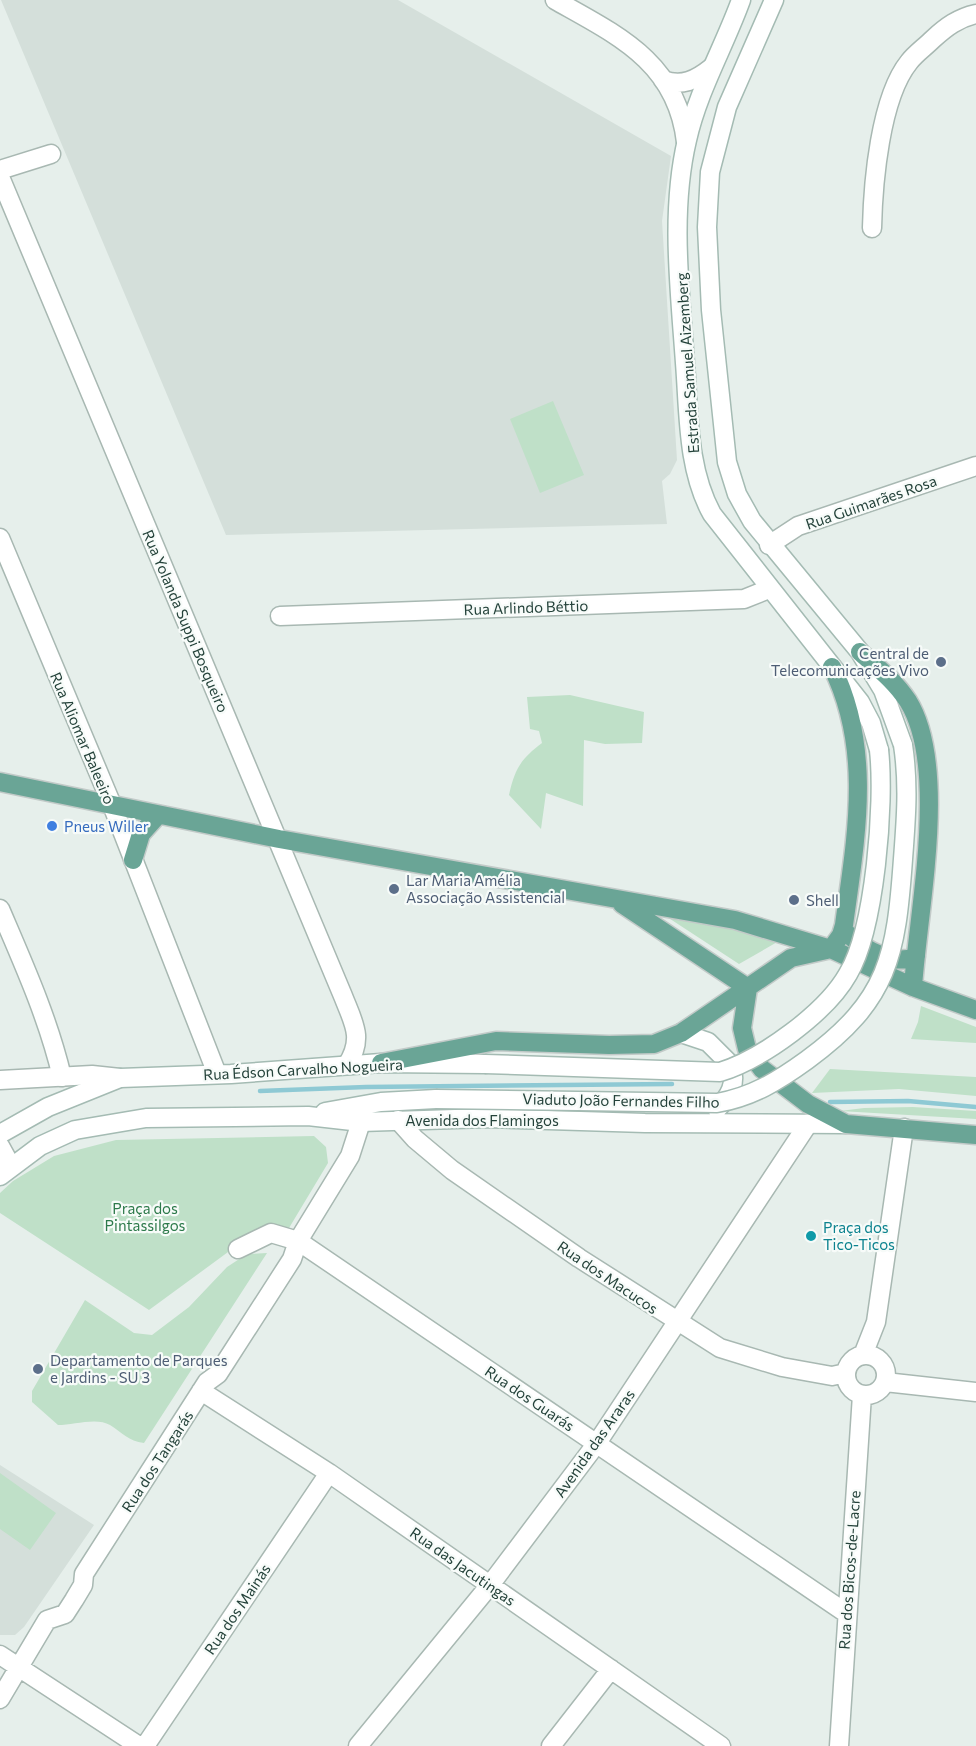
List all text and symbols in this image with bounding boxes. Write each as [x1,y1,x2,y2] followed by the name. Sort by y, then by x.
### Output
[672,272,702,454] street label: Estrada Samuel Aizemberg
[803,471,939,533] street label: Rua Guimarães Rosa
[139,527,233,715] street label: Rua Yolanda Suppi Bosqueiro
[463,596,589,618] street label: Rua Arlindo Béttio
[771,644,929,679] place label: Central de Telecomunicações Vivo
[934,655,948,669] marker: Central de Telecomunicações Vivo
[47,669,119,807] street label: Rua Aliomar Baleeiro
[64,817,149,835] place label: Pneus Willer
[45,819,59,833] marker: Pneus Willer
[406,871,565,906] place label: Lar Maria Amélia Associação Assistencial
[387,882,401,896] marker: Lar Maria Amélia Associação Assistencial
[806,891,839,909] place label: Shell
[787,893,801,907] marker: Shell
[203,1054,403,1083] street label: Rua Édson Carvalho Nogueira
[522,1089,720,1111] street label: Viaduto João Fernandes Filho
[405,1111,559,1129] street label: Avenida dos Flamingos
[105,1199,186,1234] park label: Praça dos Pintassilgos
[823,1218,895,1253] place label: Praça dos Tico-Ticos
[804,1229,818,1243] marker: Praça dos Tico-Ticos
[554,1237,662,1317] street label: Rua dos Macucos
[50,1351,228,1386] place label: Departamento de Parques e Jardins - SU 3
[482,1361,578,1435] street label: Rua dos Guarás
[31,1362,45,1376] marker: Departamento de Parques e Jardins - SU 3
[550,1385,638,1500] street label: Avenida das Araras
[118,1407,197,1515] street label: Rua dos Tangarás
[834,1490,864,1650] street label: Rua dos Bicos-de-Lacre
[407,1523,519,1609] street label: Rua das Jacutingas
[200,1560,274,1658] street label: Rua dos Mainás

